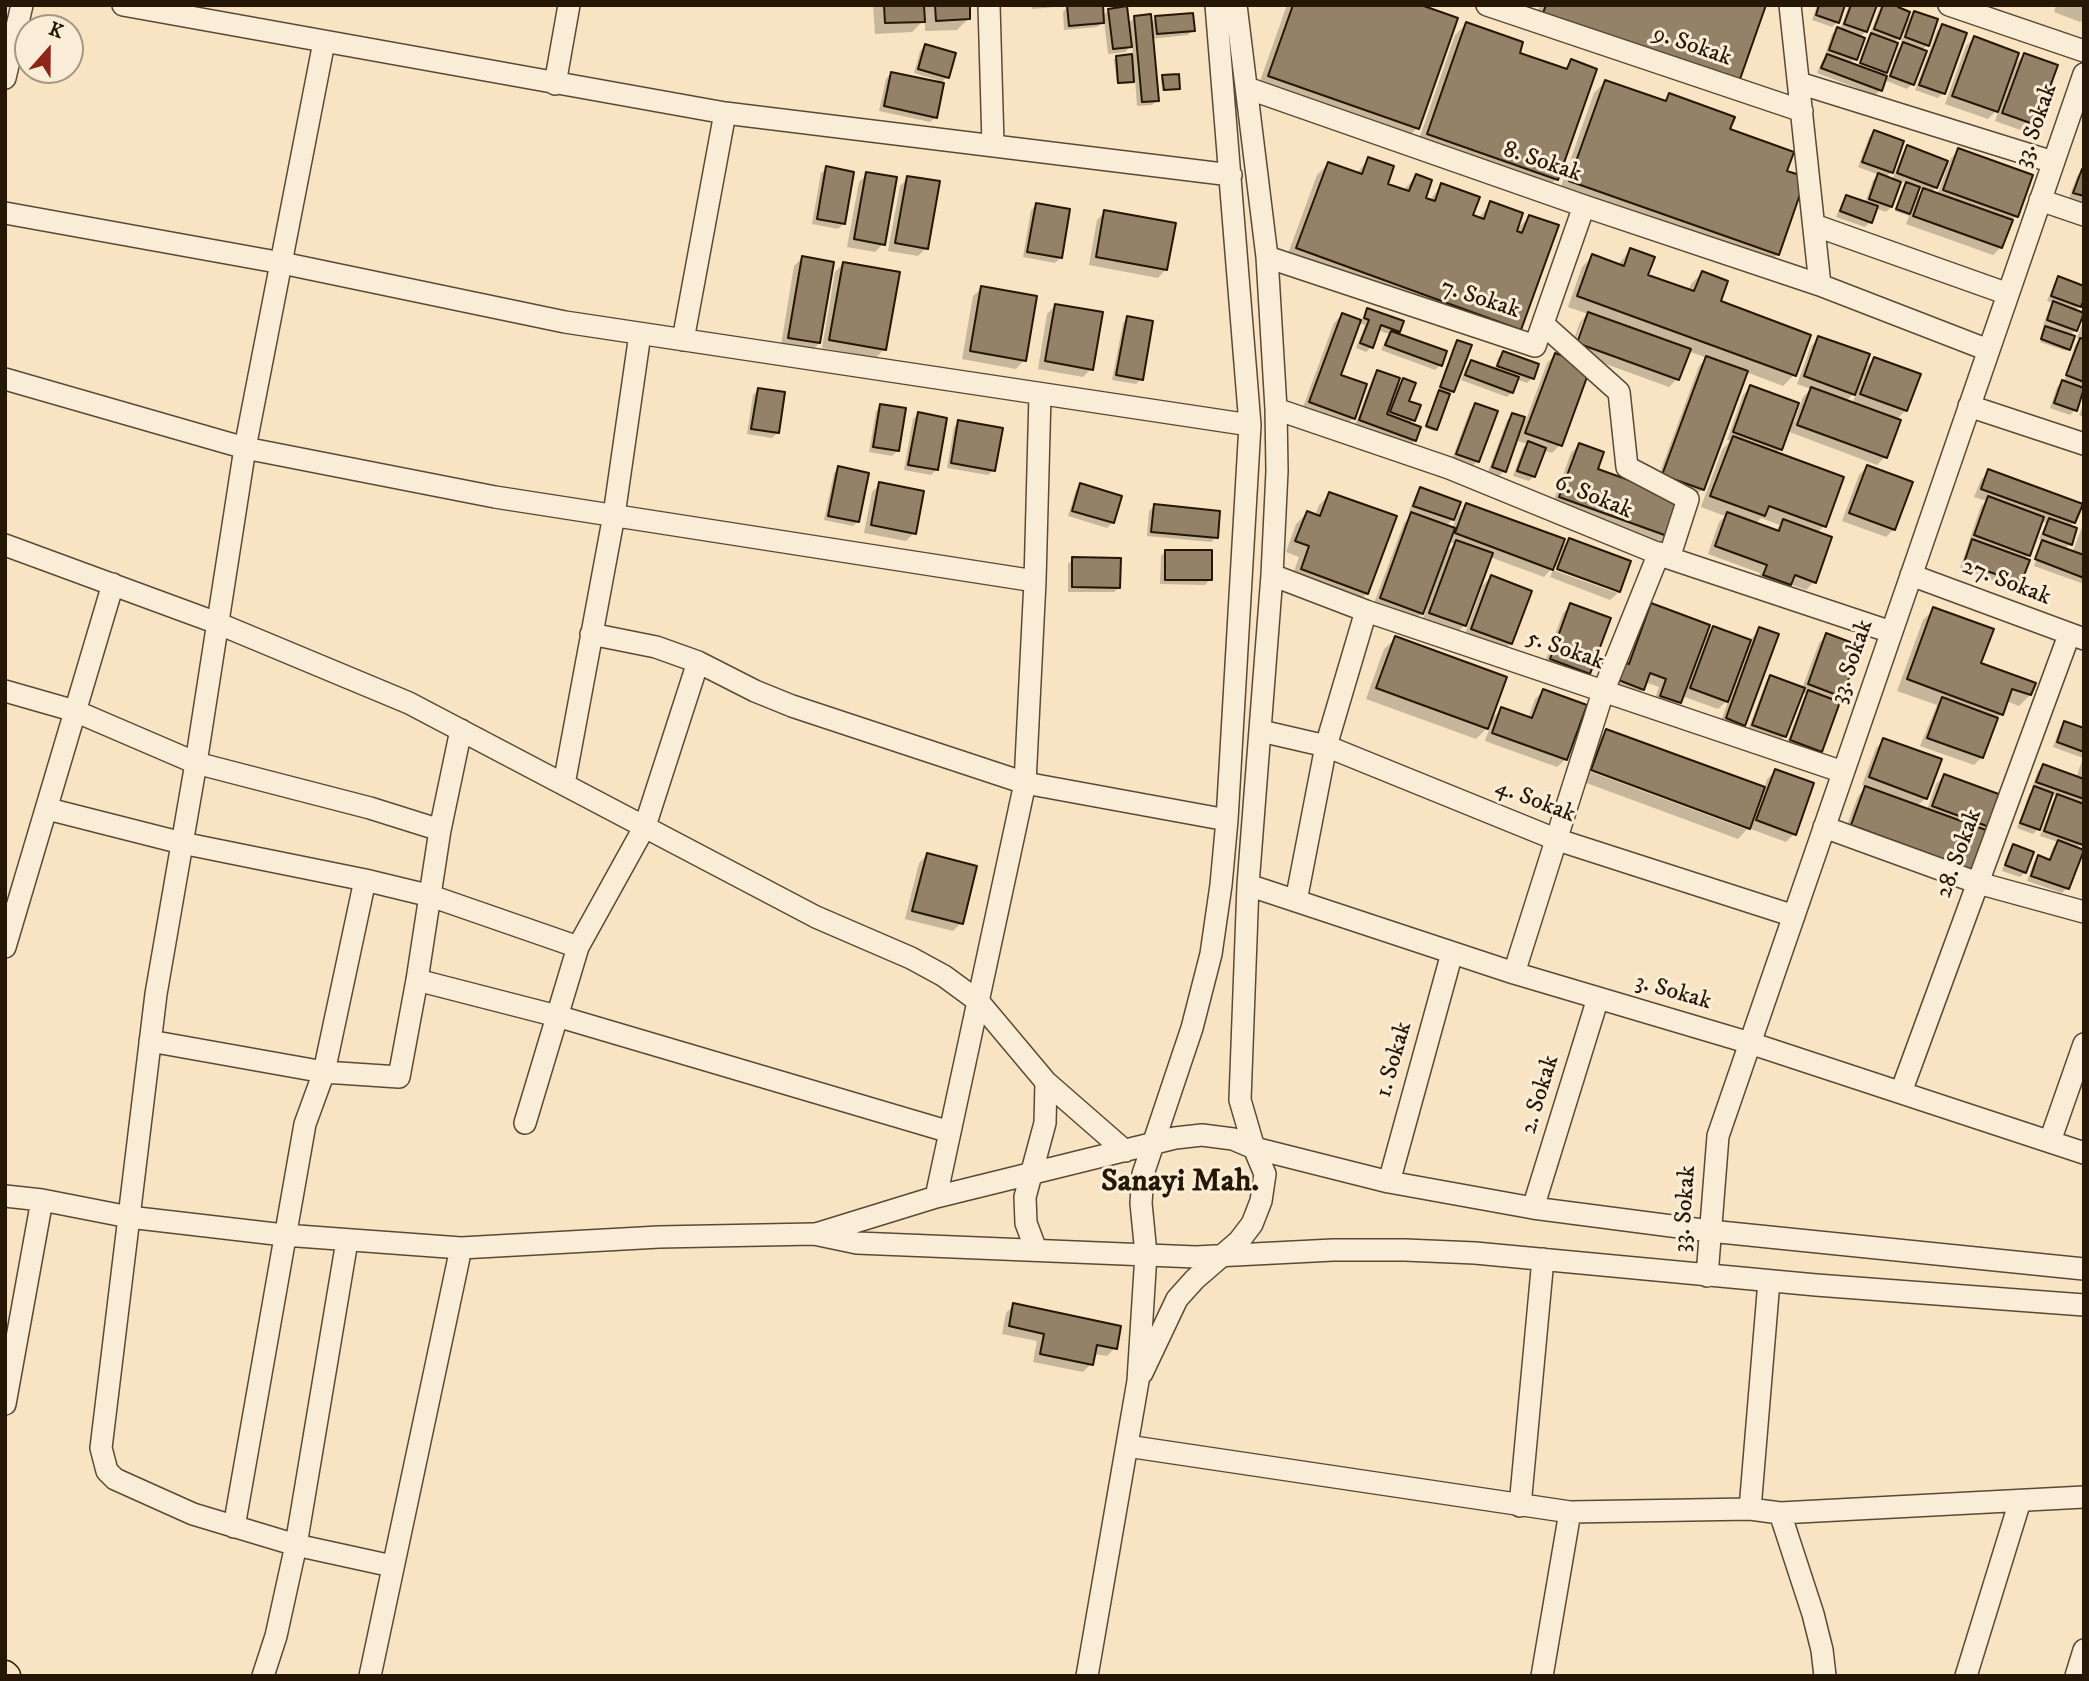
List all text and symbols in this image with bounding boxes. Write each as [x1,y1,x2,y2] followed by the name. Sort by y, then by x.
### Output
[14,14,84,84] north arrow
[46,18,66,44] text: K
[1649,20,1735,74] street label: 9. Sokak
[2009,80,2065,172] street label: 33. Sokak
[1499,136,1585,190] street label: 8. Sokak
[1437,274,1523,326] street label: 7. Sokak
[1550,469,1636,527] street label: 6. Sokak
[1958,553,2054,613] street label: 27. Sokak
[1825,616,1881,708] street label: 33. Sokak
[1522,624,1608,678] street label: 5. Sokak
[1491,774,1579,830] street label: 4. Sokak
[1931,805,1989,903] street label: 28. Sokak
[1632,968,1714,1018] street label: 3. Sokak
[1370,1019,1420,1101] street label: 1. Sokak
[1515,1052,1567,1138] street label: 2. Sokak
[1101,1164,1259,1202] district label: Sanayi Mah.
[1669,1165,1703,1253] street label: 33. Sokak

